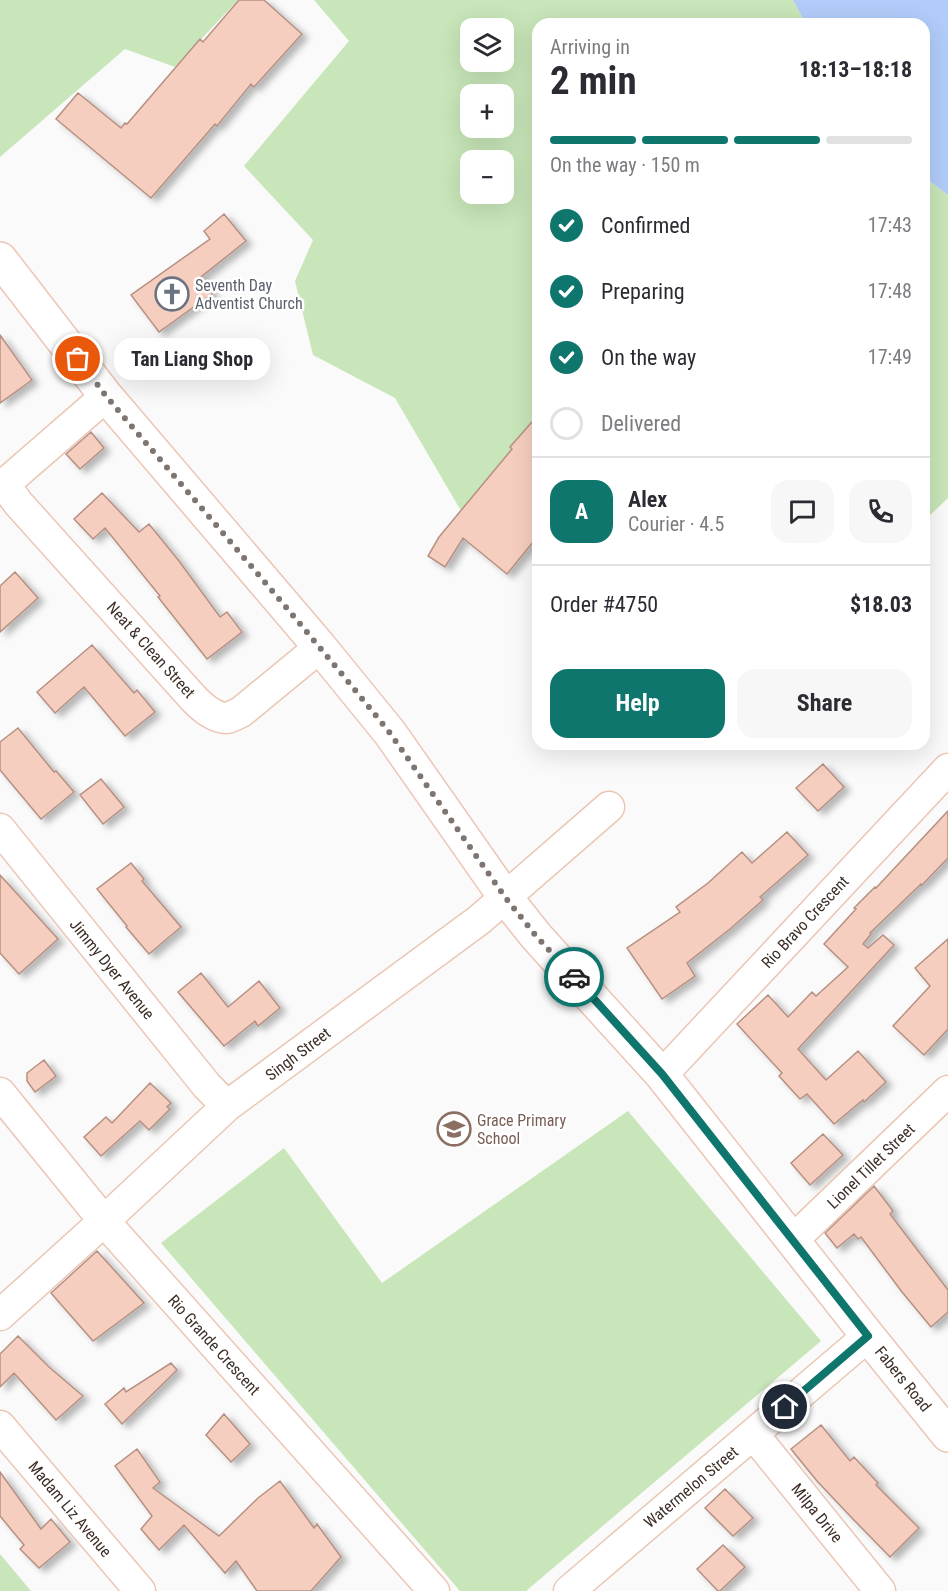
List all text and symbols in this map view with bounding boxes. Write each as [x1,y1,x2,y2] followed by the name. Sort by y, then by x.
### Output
[460,18,514,204] map controls
[460,18,514,72] button: layers
[550,35,630,59] text: Arriving in
[799,57,912,82] text: 18:13–18:18
[550,58,637,104] text: 2 min
[460,84,514,138] button: +
[460,150,514,204] button: −
[550,153,700,177] text: On the way · 150 m
[550,209,583,242] icon: check
[601,213,690,238] text: Confirmed
[868,213,912,237] text: 17:43
[550,275,583,308] icon: check
[154,276,190,312] church icon: Seventh Day Adventist Church
[195,276,303,313] place label: Seventh Day Adventist Church
[601,279,685,304] text: Preparing
[868,279,912,303] text: 17:48
[52,333,103,384] pin
[114,338,270,380] callout: Tan Liang Shop
[550,341,583,374] icon: check
[61,342,94,375] icon: bag
[601,345,696,370] text: On the way
[868,345,912,369] text: 17:49
[131,347,253,371] text: Tan Liang Shop
[601,411,681,436] text: Delivered
[771,480,834,543] button: chat
[849,480,912,543] button: phone
[628,487,667,512] text: Alex
[575,499,588,524] text: A
[628,512,724,536] text: Courier · 4.5
[550,592,658,617] text: Order #4750
[850,592,912,617] text: $18.03
[103,598,199,702] street label: Neat & Clean Street
[550,669,725,738] button: Help
[737,669,912,738] button: Share
[757,872,853,972] street label: Rio Bravo Crescent
[66,915,158,1023] street label: Jimmy Dyer Avenue
[544,947,604,1007] courier
[558,961,591,994] icon: car
[262,1023,334,1085] street label: Singh Street
[436,1111,472,1147] school or university icon: Grace Primary School
[477,1111,566,1148] place label: Grace Primary School
[823,1119,919,1213] street label: Lionel Tillet Street
[164,1291,264,1399] street label: Rio Grande Crescent
[871,1343,935,1415] street label: Fabers Road
[759,1381,810,1432] pin
[768,1390,801,1423] icon: home
[640,1442,742,1532] street label: Watermelon Street
[24,1457,116,1561] street label: Madam Liz Avenue
[787,1480,847,1546] street label: Milpa Drive

